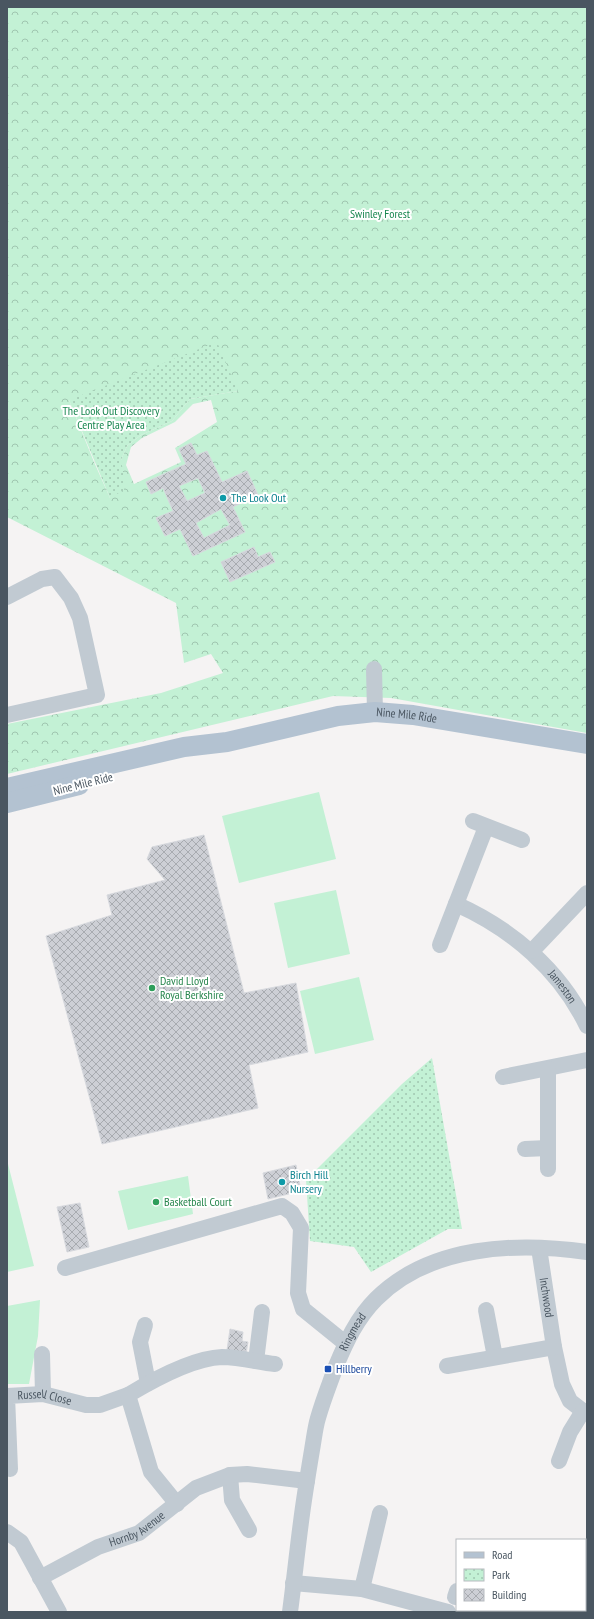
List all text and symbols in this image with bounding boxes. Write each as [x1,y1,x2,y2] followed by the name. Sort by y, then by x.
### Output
[350,206,411,221] park label: Swinley Forest
[62,403,160,432] park label: The Look Out Discovery Centre Play Area
[231,490,287,505] place label: The Look Out
[218,493,228,503] marker: The Look Out
[376,704,438,726] street label: Nine Mile Ride
[52,769,114,798] street label: Nine Mile Ride
[544,965,580,1006] street label: Jameston
[160,973,224,1002] place label: David Lloyd Royal Berkshire
[147,983,157,993] marker: David Lloyd Royal Berkshire
[290,1167,328,1196] place label: Birch Hill Nursery
[277,1177,287,1187] marker: Birch Hill Nursery
[164,1194,233,1209] place label: Basketball Court
[151,1197,161,1207] marker: Basketball Court
[537,1276,557,1318] street label: Inchwood
[335,1309,369,1353] street label: Ringmead
[336,1361,372,1376] place label: Hillberry
[323,1364,333,1374] marker: Hillberry
[17,1386,73,1408] street label: Russell Close
[107,1508,168,1550] street label: Hornby Avenue
[456,1539,586,1611] legend
[492,1547,512,1562] text: Road
[492,1567,510,1582] text: Park
[492,1587,527,1602] text: Building

